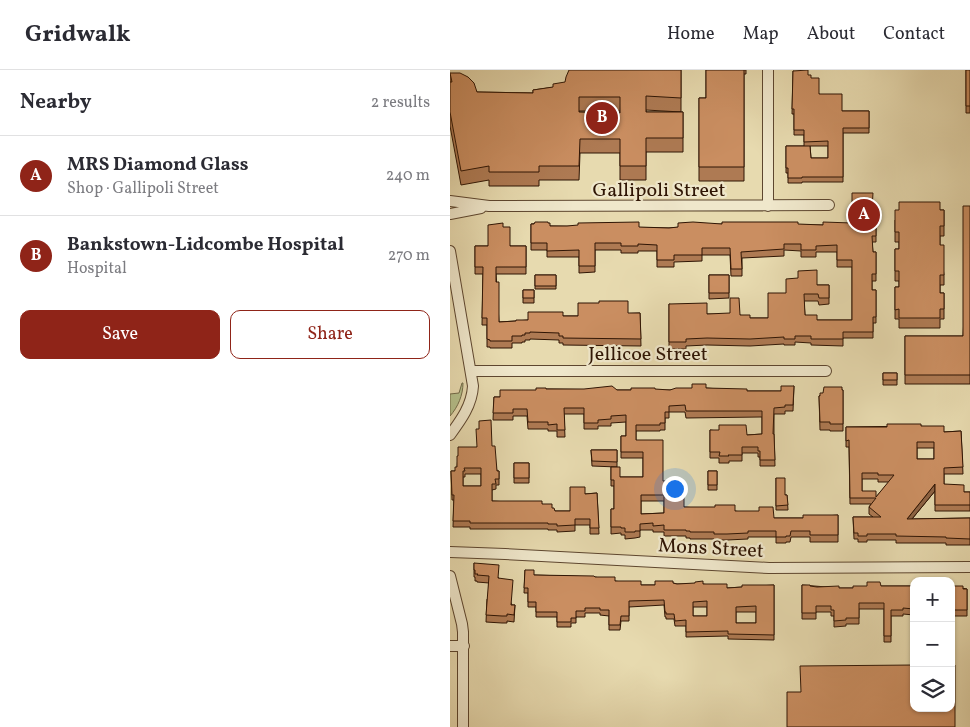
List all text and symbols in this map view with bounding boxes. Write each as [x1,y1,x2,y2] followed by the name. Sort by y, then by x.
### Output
[25,18,131,52] text: Gridwalk
[667,22,715,47] text: Home
[743,22,779,47] text: Map
[807,22,855,47] text: About
[883,22,945,47] text: Contact
[20,88,91,117] text: Nearby
[371,92,430,114] text: 2 results
[586,99,618,137] pin: B
[67,152,249,178] text: MRS Diamond Glass
[30,165,42,187] text: A
[386,165,430,187] text: 240 m
[593,177,725,205] street label: Gallipoli Street
[67,178,219,200] text: Shop · Gallipoli Street
[848,196,880,234] pin: A
[67,232,344,258] text: Bankstown-Lidcombe Hospital
[31,245,41,267] text: B
[388,245,430,267] text: 270 m
[67,258,127,280] text: Hospital
[20,310,220,359] button: Save
[230,310,430,359] button: Share
[588,341,708,369] street label: Jellicoe Street
[662,476,688,502] your location
[657,532,764,566] street label: Mons Street
[910,577,955,712] map controls
[910,577,955,622] button: +
[910,622,955,667] button: −
[910,667,955,712] button: layers

